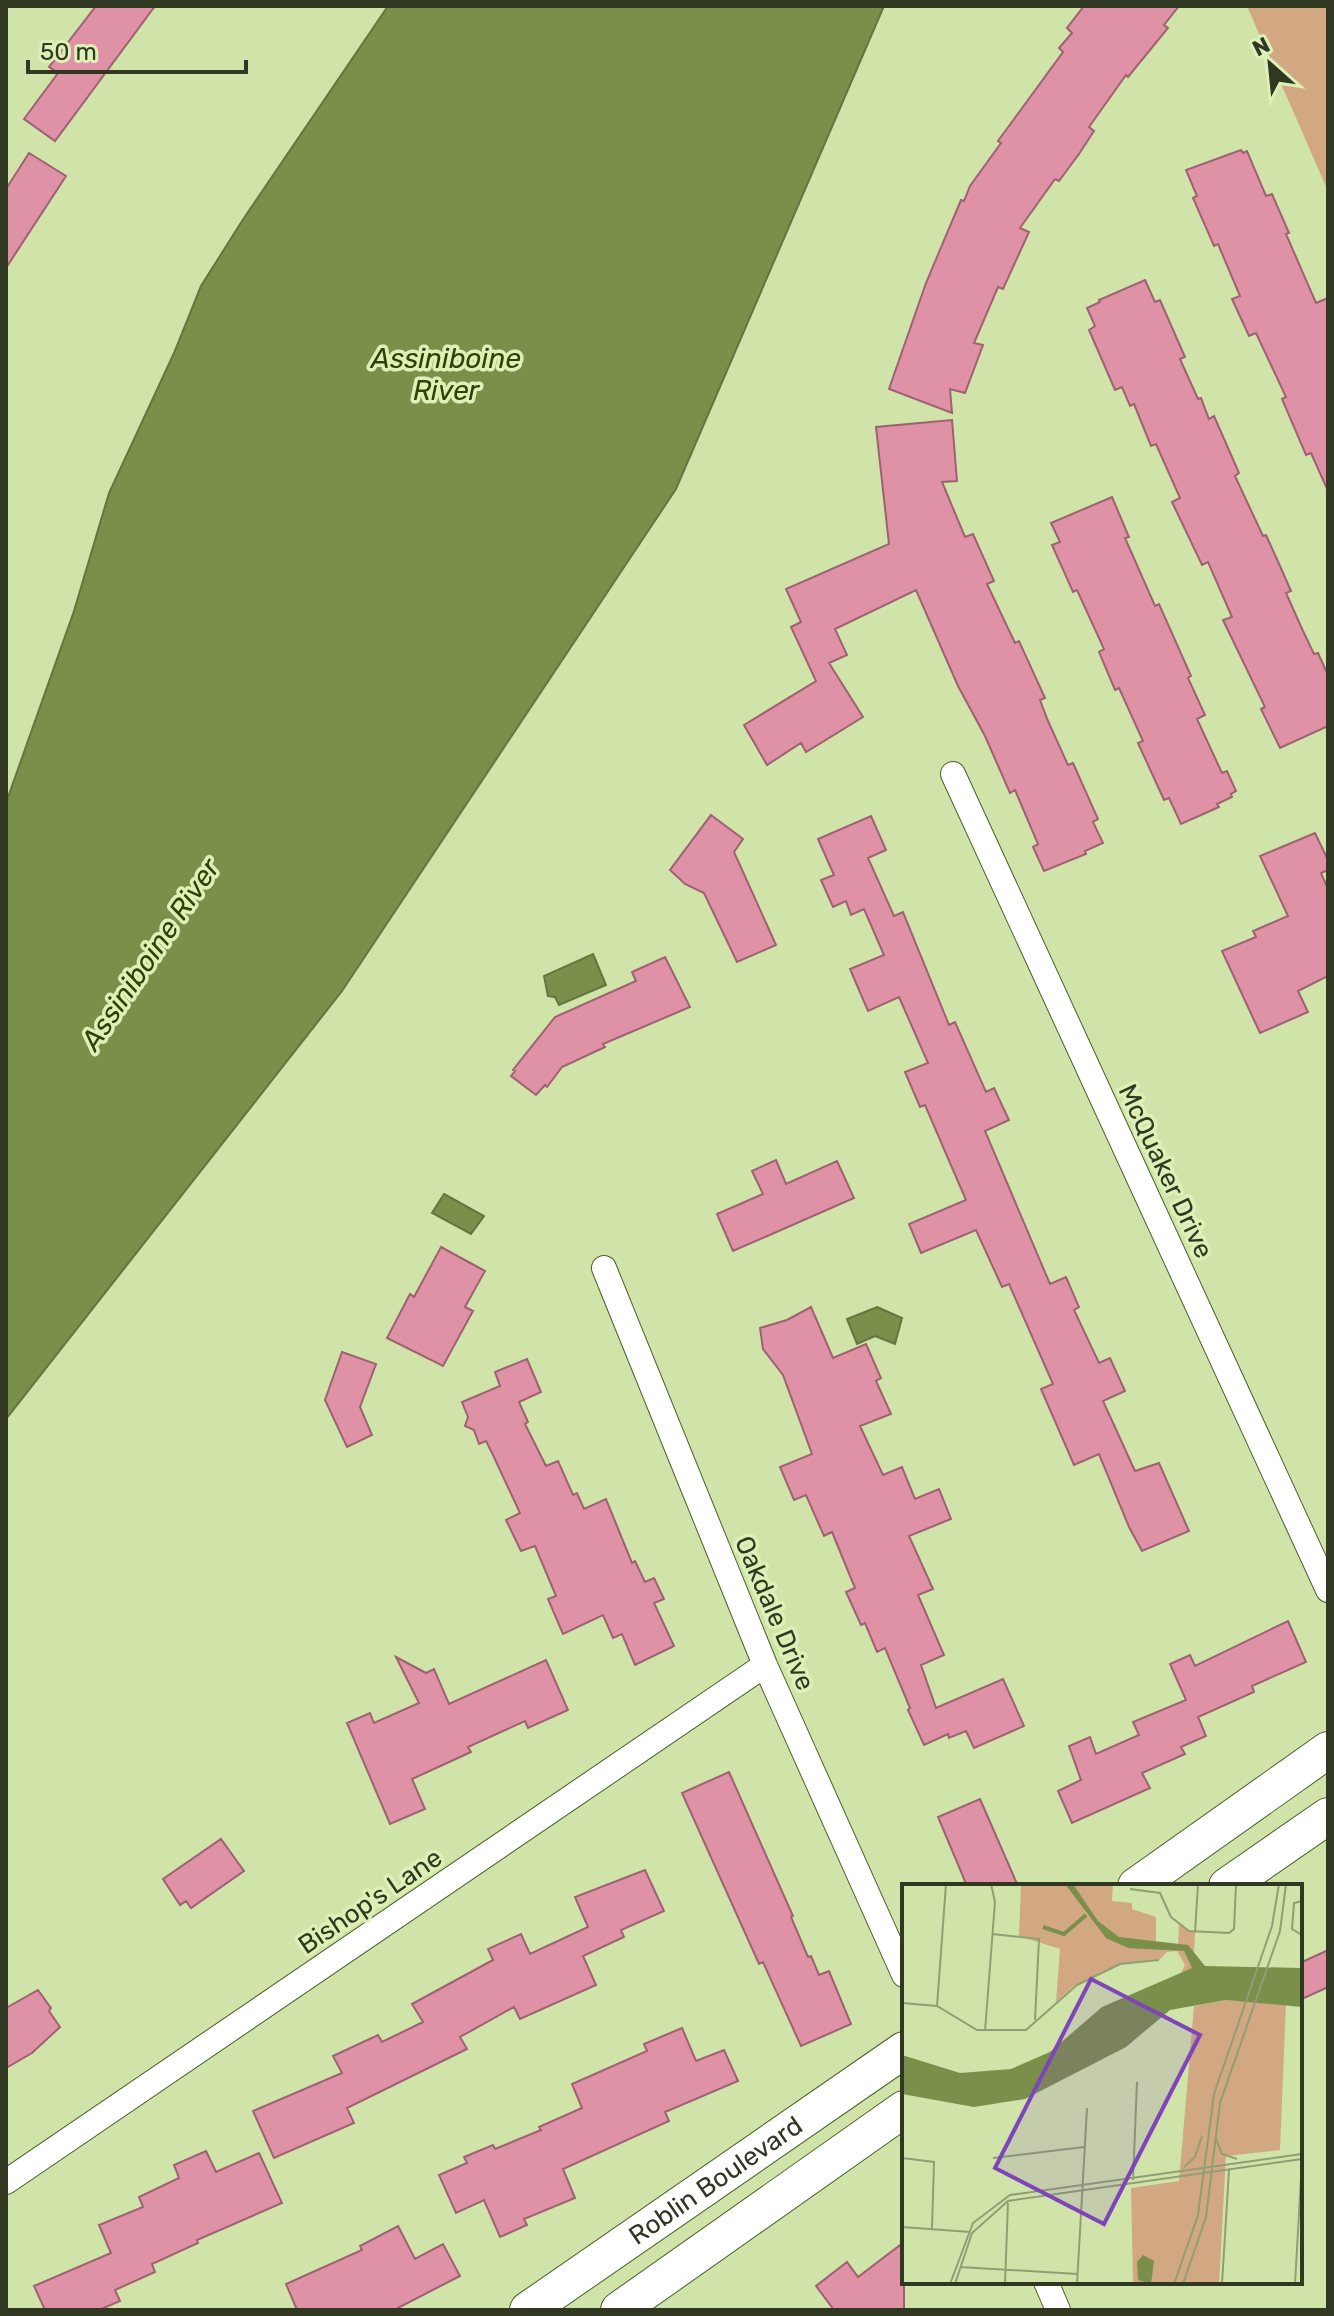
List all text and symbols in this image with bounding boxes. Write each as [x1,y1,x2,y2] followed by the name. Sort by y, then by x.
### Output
[28,24,246,74] scale bar
[1230,24,1310,104] north arrow
[1248,31,1274,62] text: N
[40,38,97,66] text: 50 m
[369,342,521,407] water label: Assiniboine River
[73,851,227,1058] water label: Assiniboine River
[1112,1079,1219,1263] street label: McQuaker Drive
[728,1531,821,1695] street label: Oakdale Drive
[293,1842,448,1961] street label: Bishop's Lane
[902,1884,1302,2284] inset map
[623,2110,808,2251] street label: Roblin Boulevard

